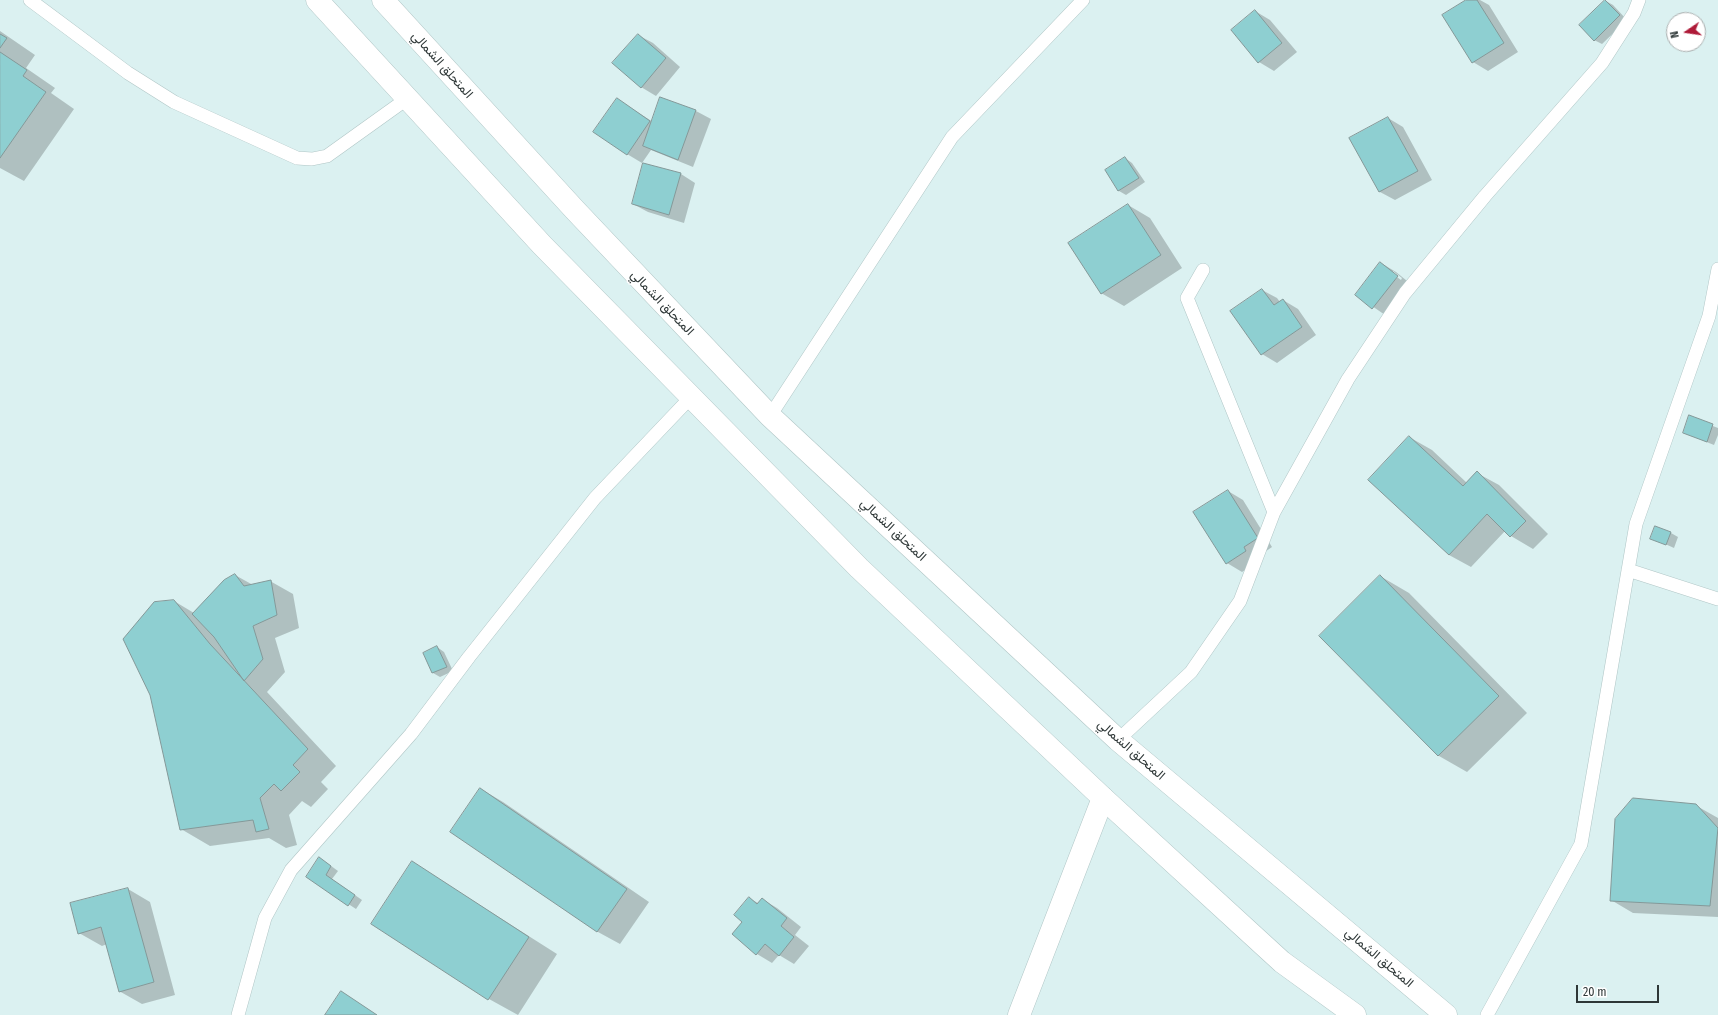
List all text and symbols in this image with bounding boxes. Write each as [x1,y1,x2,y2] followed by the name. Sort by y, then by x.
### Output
[1666,12,1706,52] north arrow
[408,28,476,102] street label: المتحلق الشمالي
[1668,30,1682,39] text: N
[627,267,697,339] street label: المتحلق الشمالي
[857,495,929,565] street label: المتحلق الشمالي
[1094,716,1168,784] street label: المتحلق الشمالي
[1342,925,1416,991] street label: المتحلق الشمالي
[1578,977,1661,1003] scale bar
[1583,985,1607,999] text: 20 m

